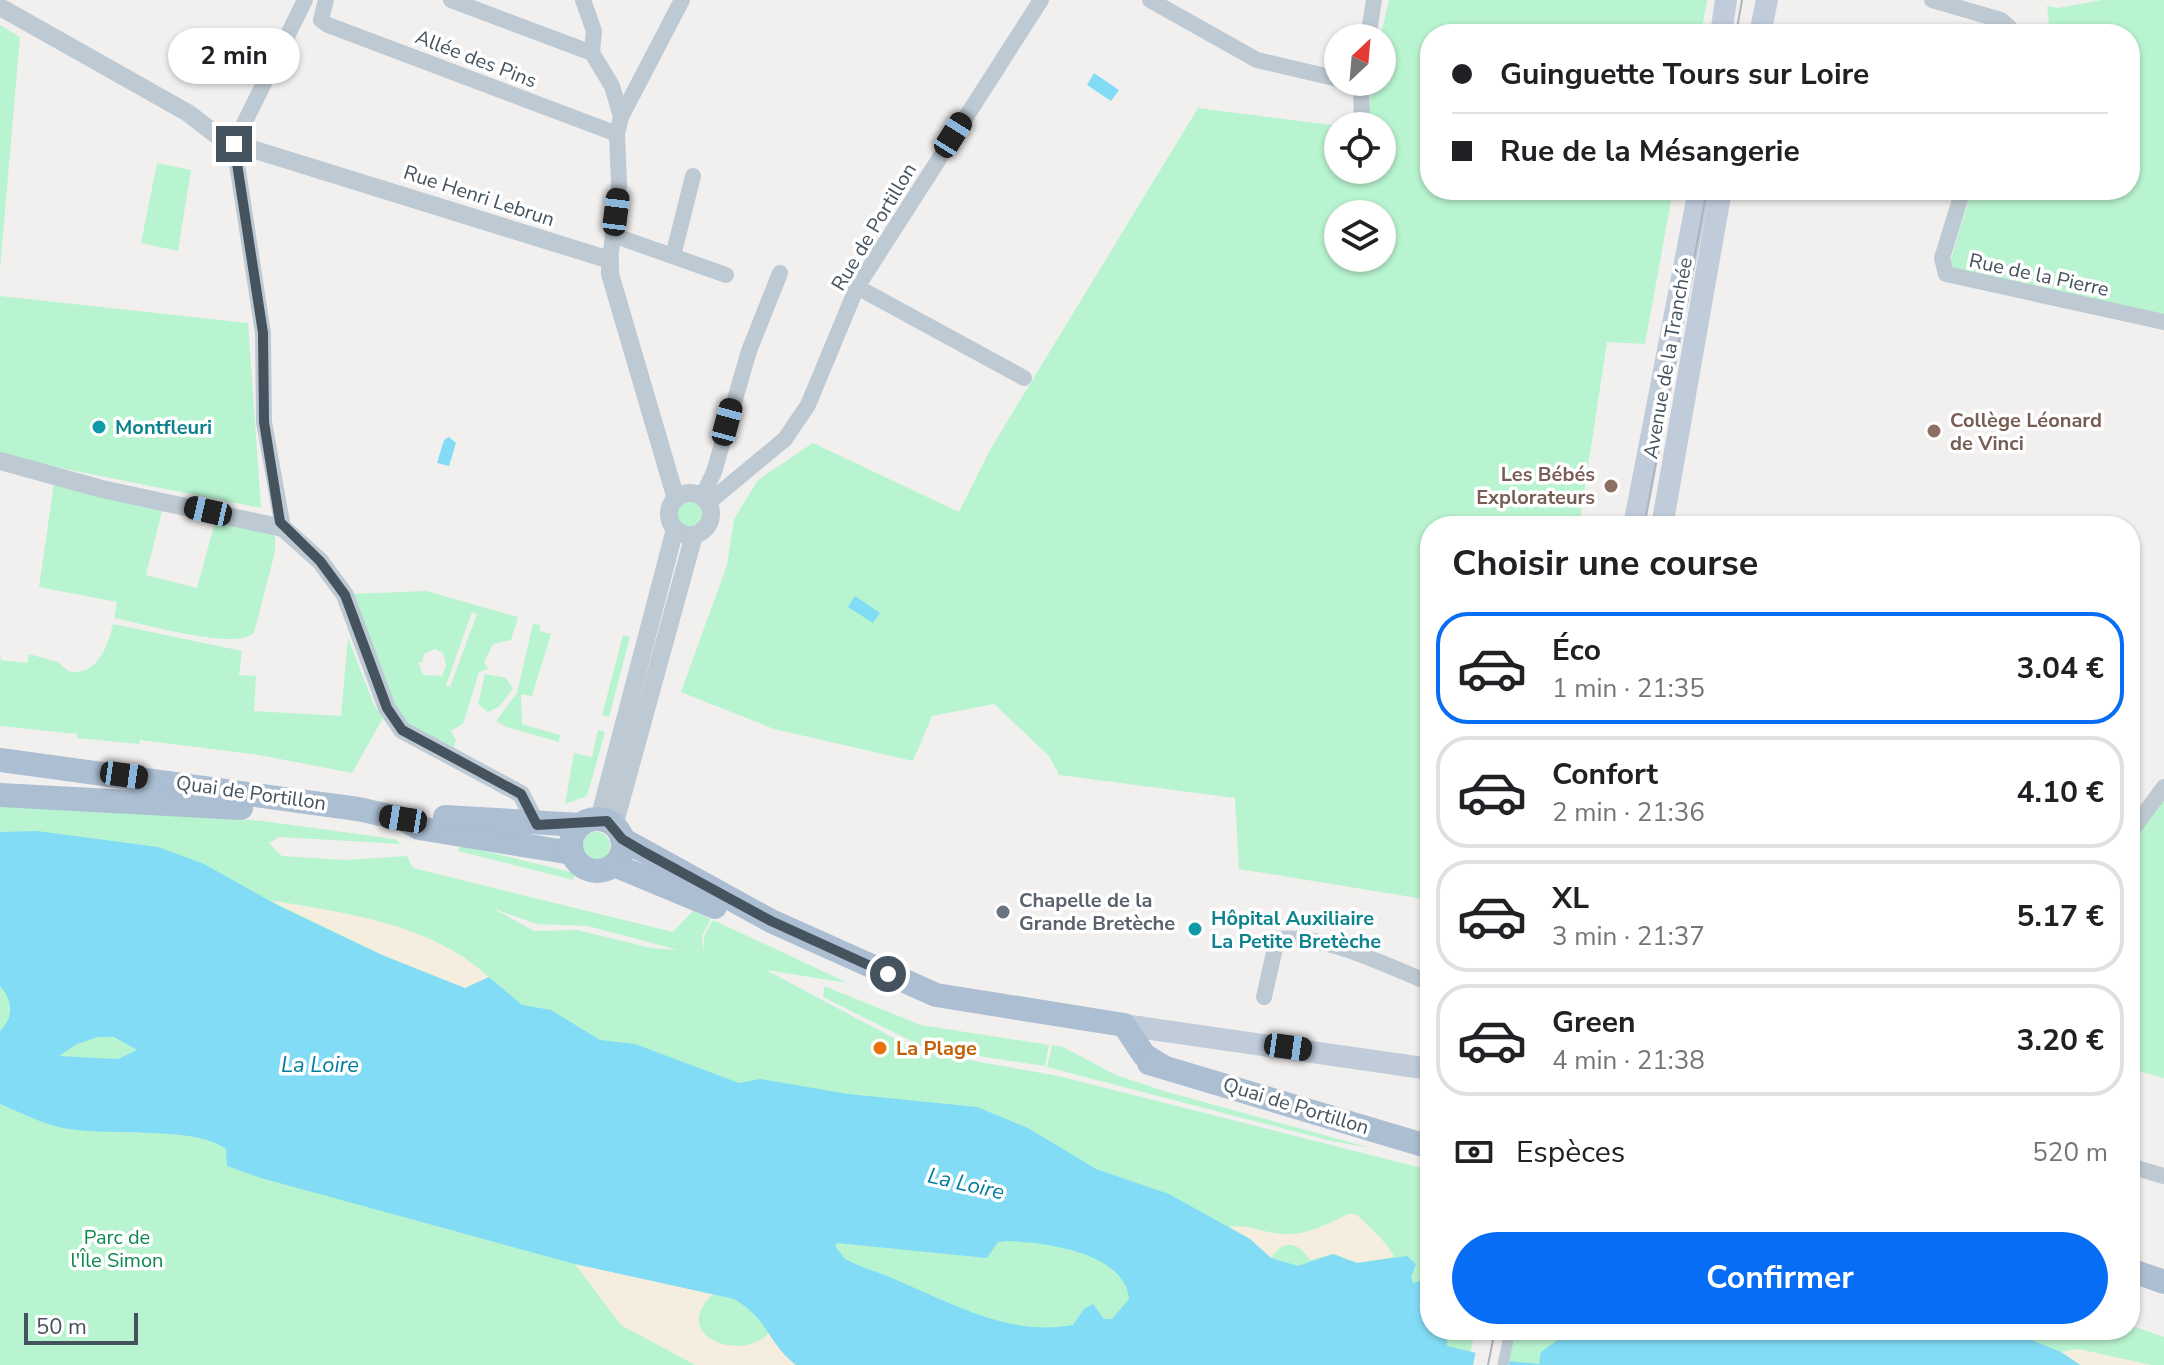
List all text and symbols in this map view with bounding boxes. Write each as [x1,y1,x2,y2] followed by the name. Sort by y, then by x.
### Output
[411,23,541,95] street label: Allée des Pins
[1324,24,1396,96] north arrow
[1324,24,1396,272] map controls
[168,28,300,84] callout: 2 min
[200,38,268,73] text: 2 min
[1500,54,1869,95] text: Guinguette Tours sur Loire
[930,108,976,162] car
[1324,112,1396,184] button: locate
[216,126,252,162] route end
[1500,131,1800,172] text: Rue de la Mésangerie
[825,158,923,296] street label: Rue de Portillon
[400,159,558,233] street label: Rue Henri Lebrun
[601,187,631,237] car
[1324,200,1396,272] button: layers
[1967,247,2111,303] street label: Rue de la Pierre
[1637,255,1699,461] street label: Avenue de la Tranchée
[709,396,745,448] car
[1950,407,2102,457] place label: Collège Léonard de Vinci
[115,414,212,441] place label: Montfleuri
[90,418,108,436] marker: Montfleuri
[1925,422,1943,440] marker: Collège Léonard de Vinci
[1476,461,1595,511] place label: Les Bébés Explorateurs
[1602,477,1620,495] marker: Les Bébés Explorateurs
[182,494,234,528] car
[1452,539,1758,588] text: Choisir une course
[1552,630,1601,671] text: Éco
[1456,632,1528,704] icon: car
[2016,648,2104,689] text: 3.04 €
[1552,671,1705,706] text: 1 min · 21:35
[1552,754,1658,795] text: Confort
[1456,756,1528,828] icon: car
[99,760,149,790] car
[174,769,328,817] street label: Quai de Portillon
[2016,772,2104,813] text: 4.10 €
[1552,795,1705,830] text: 2 min · 21:36
[377,803,429,835] car
[1552,878,1589,919] text: XL
[1456,880,1528,952] icon: car
[1019,887,1175,937] place label: Chapelle de la Grande Bretèche
[2016,896,2104,937] text: 5.17 €
[994,903,1012,921] marker: Chapelle de la Grande Bretèche
[1211,905,1381,955] place label: Hôpital Auxiliaire La Petite Bretèche
[1552,919,1705,954] text: 3 min · 21:37
[1186,920,1204,938] marker: Hôpital Auxiliaire La Petite Bretèche
[870,956,906,992] route start
[1552,1002,1636,1043] text: Green
[1456,1004,1528,1076] icon: car
[2016,1020,2104,1061] text: 3.20 €
[1263,1032,1313,1062] car
[896,1035,977,1062] place label: La Plage
[871,1039,889,1057] marker: La Plage
[1552,1043,1705,1078] text: 4 min · 21:38
[281,1050,359,1080] water label: La Loire
[1220,1071,1372,1141] street label: Quai de Portillon
[1452,1130,1496,1174] icon: cash
[1516,1132,1625,1173] text: Espèces
[2032,1135,2108,1170] text: 520 m
[925,1161,1008,1207] water label: La Loire
[71,1224,163,1274] park label: Parc de l'Île Simon
[1452,1232,2108,1324] button: Confirmer
[24,1309,138,1345] scale bar
[36,1312,87,1342] text: 50 m

